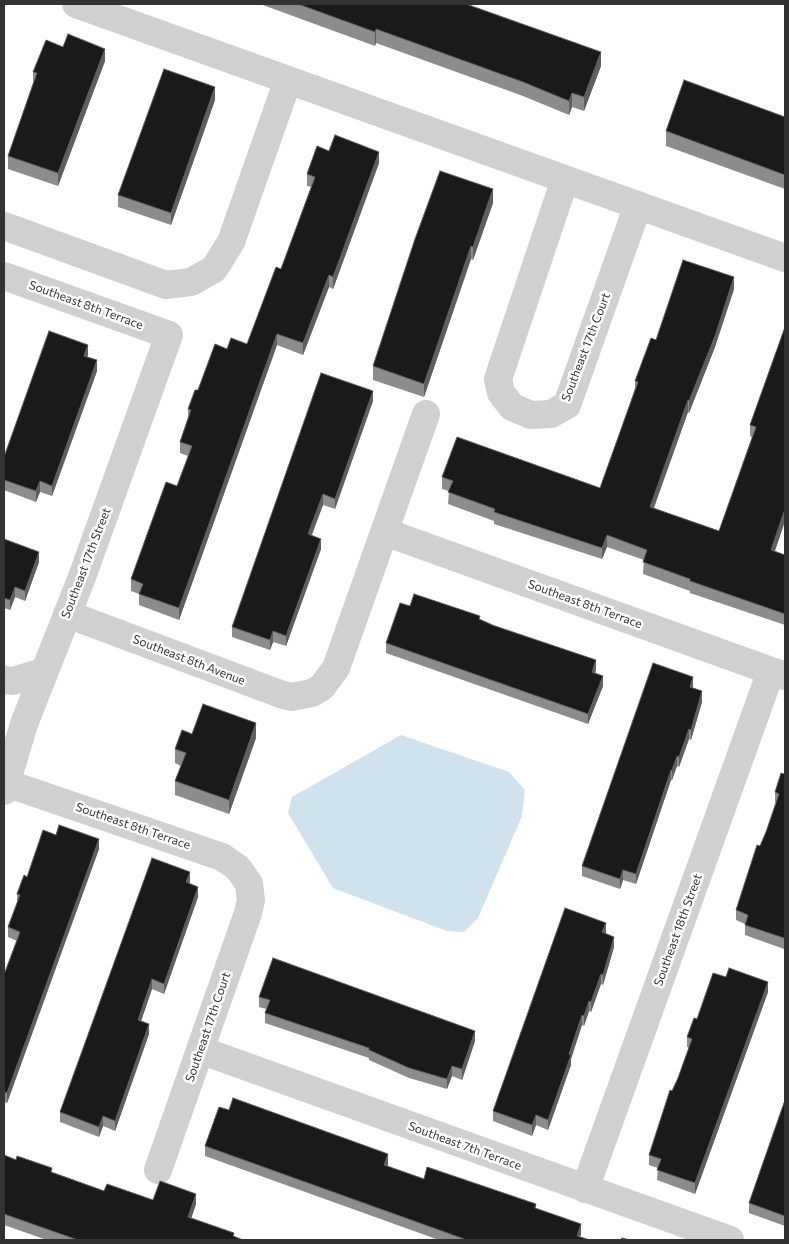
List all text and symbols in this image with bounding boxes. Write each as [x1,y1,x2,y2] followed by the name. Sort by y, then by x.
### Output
[27,278,145,332] street label: Southeast 8th Terrace
[559,291,613,403] street label: Southeast 17th Court
[58,506,114,620] street label: Southeast 17th Street
[526,577,644,631] street label: Southeast 8th Terrace
[131,632,247,688] street label: Southeast 8th Avenue
[74,800,192,852] street label: Southeast 8th Terrace
[651,872,705,988] street label: Southeast 18th Street
[182,970,234,1084] street label: Southeast 17th Court
[406,1119,524,1173] street label: Southeast 7th Terrace

